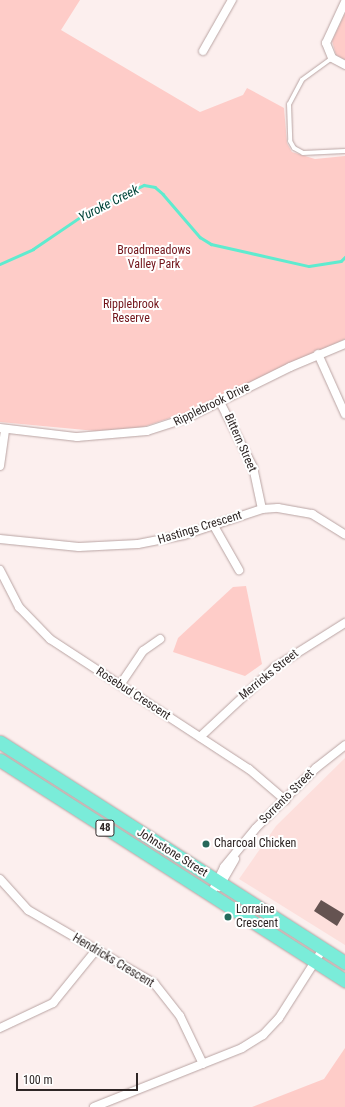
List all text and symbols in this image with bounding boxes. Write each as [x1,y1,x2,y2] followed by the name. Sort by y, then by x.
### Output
[76,182,142,226] water label: Yuroke Creek
[117,244,191,272] park label: Broadmeadows Valley Park
[103,298,159,326] park label: Ripplebrook Reserve
[172,380,252,430] street label: Ripplebrook Drive
[221,412,259,474] street label: Bittern Street
[156,508,244,548] street label: Hastings Crescent
[236,647,302,703] street label: Merricks Street
[93,665,173,723] street label: Rosebud Crescent
[257,767,317,827] street label: Sorrento Street
[95,819,115,837] road number: 48
[134,826,210,880] street label: Johnstone Street
[214,837,296,851] place label: Charcoal Chicken
[201,839,211,849] marker: Charcoal Chicken
[236,903,278,931] place label: Lorraine Crescent
[223,912,233,922] marker: Lorraine Crescent
[70,931,156,991] street label: Hendricks Crescent
[18,1065,140,1091] scale bar
[23,1073,53,1087] text: 100 m

